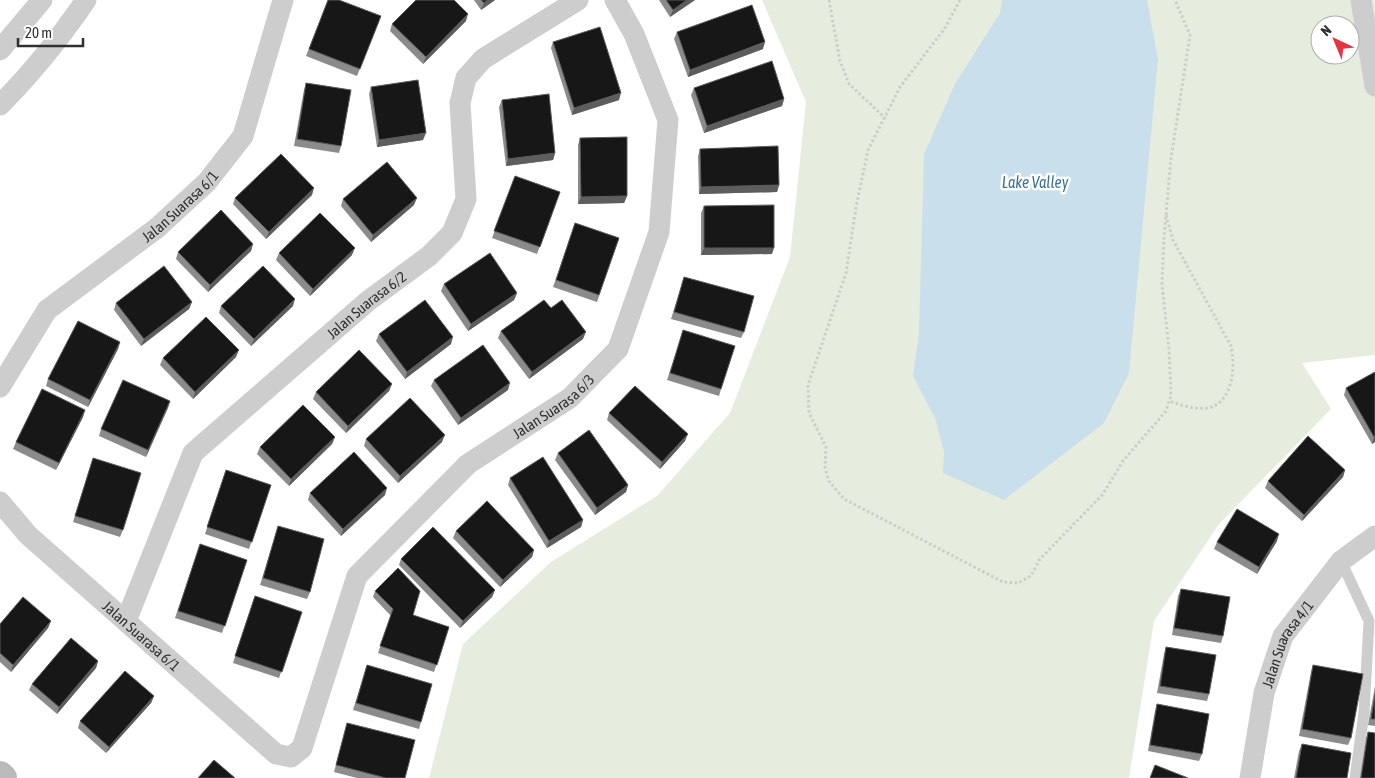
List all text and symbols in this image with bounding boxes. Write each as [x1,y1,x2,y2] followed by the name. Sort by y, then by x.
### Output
[18,15,82,47] scale bar
[1310,15,1360,65] north arrow
[1317,22,1334,39] text: N
[25,24,52,41] text: 20 m
[138,167,221,245] street label: Jalan Suarasa 6/1
[1002,173,1069,192] water label: Lake Valley
[323,267,409,342] street label: Jalan Suarasa 6/2
[509,370,597,442] street label: Jalan Suarasa 6/3
[1258,596,1316,690] street label: Jalan Suarasa 4/1
[100,597,184,674] street label: Jalan Suarasa 6/1

